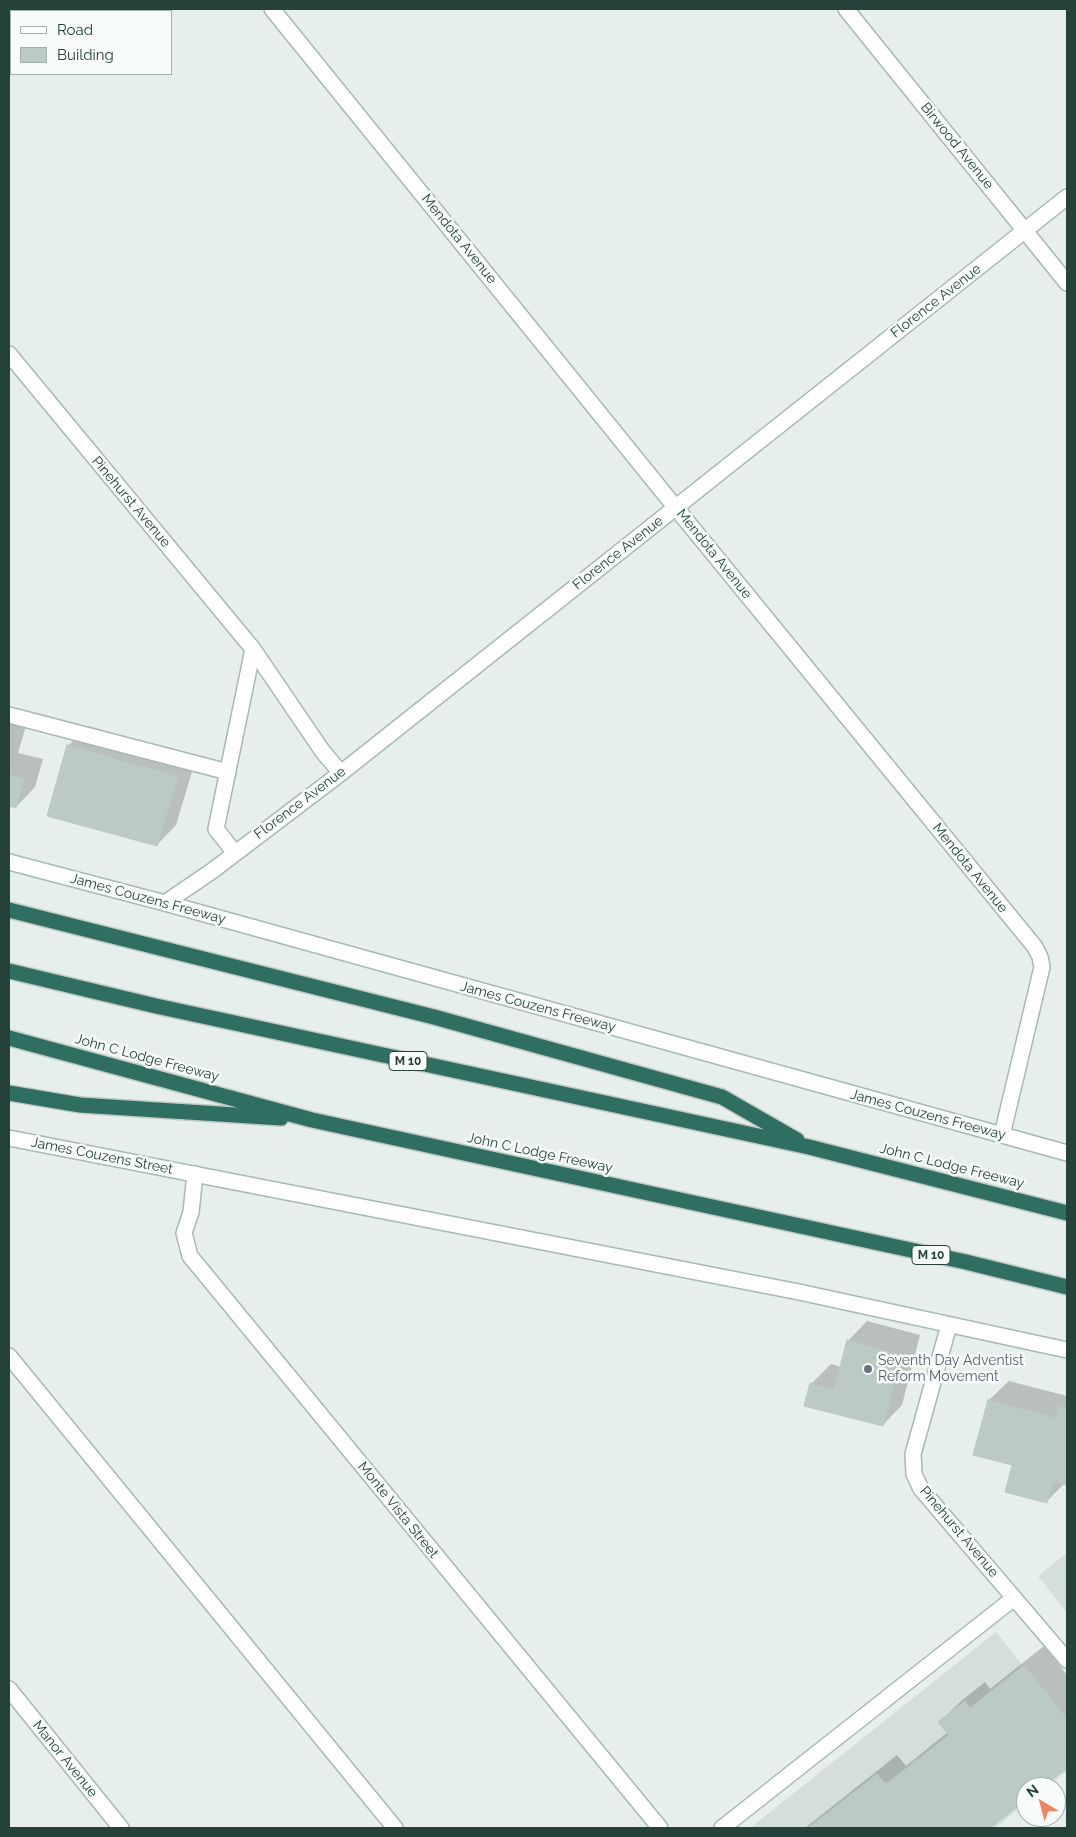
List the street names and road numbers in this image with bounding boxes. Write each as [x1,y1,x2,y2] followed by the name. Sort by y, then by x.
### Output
[917,99,997,193] street label: Birwood Avenue
[418,191,500,287] street label: Mendota Avenue
[887,261,985,341] street label: Florence Avenue
[88,453,174,551] street label: Pinehurst Avenue
[673,506,755,602] street label: Mendota Avenue
[569,513,667,593] street label: Florence Avenue
[251,763,349,843] street label: Florence Avenue
[929,820,1011,916] street label: Mendota Avenue
[68,870,228,928] street label: James Couzens Freeway
[458,978,618,1036] street label: James Couzens Freeway
[73,1031,221,1085] street label: John C Lodge Freeway
[389,1052,427,1070] road number: M 10
[848,1086,1008,1144] street label: James Couzens Freeway
[466,1129,614,1177] street label: John C Lodge Freeway
[30,1134,174,1178] street label: James Couzens Street
[878,1140,1026,1192] street label: John C Lodge Freeway
[912,1246,950,1264] road number: M 10
[354,1458,442,1562] street label: Monte Vista Street
[916,1483,1002,1581] street label: Pinehurst Avenue
[29,1717,101,1801] street label: Manor Avenue

